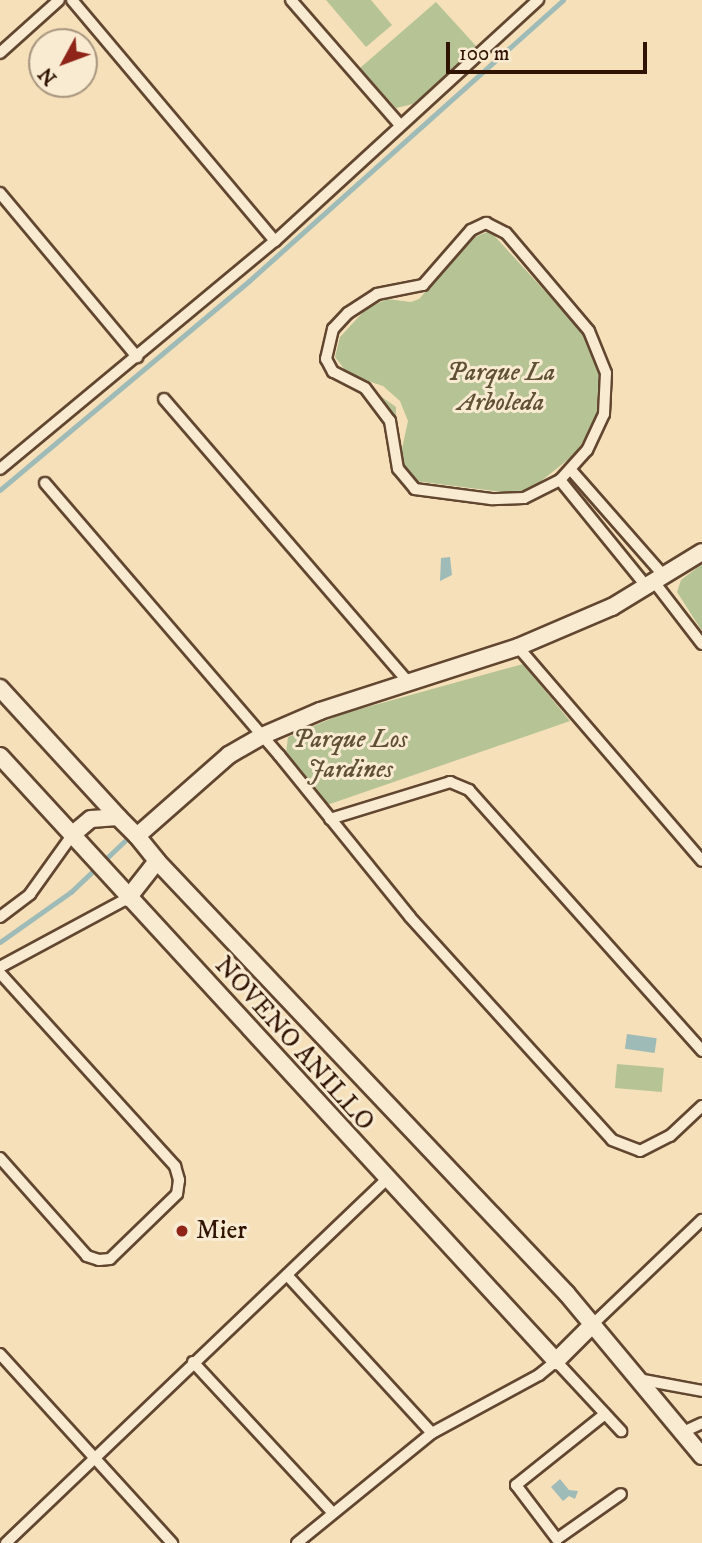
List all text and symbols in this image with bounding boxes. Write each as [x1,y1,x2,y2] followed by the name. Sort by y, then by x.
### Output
[28,28,98,98] north arrow
[450,28,651,72] scale bar
[459,41,510,67] text: 100 m
[34,62,62,89] text: N
[447,357,555,418] park label: Parque La Arboleda
[293,724,407,786] park label: Parque Los Jardines
[208,950,380,1138] street label: NOVENO ANILLO
[196,1215,247,1247] place label: Mier
[174,1223,190,1239] marker: Mier

